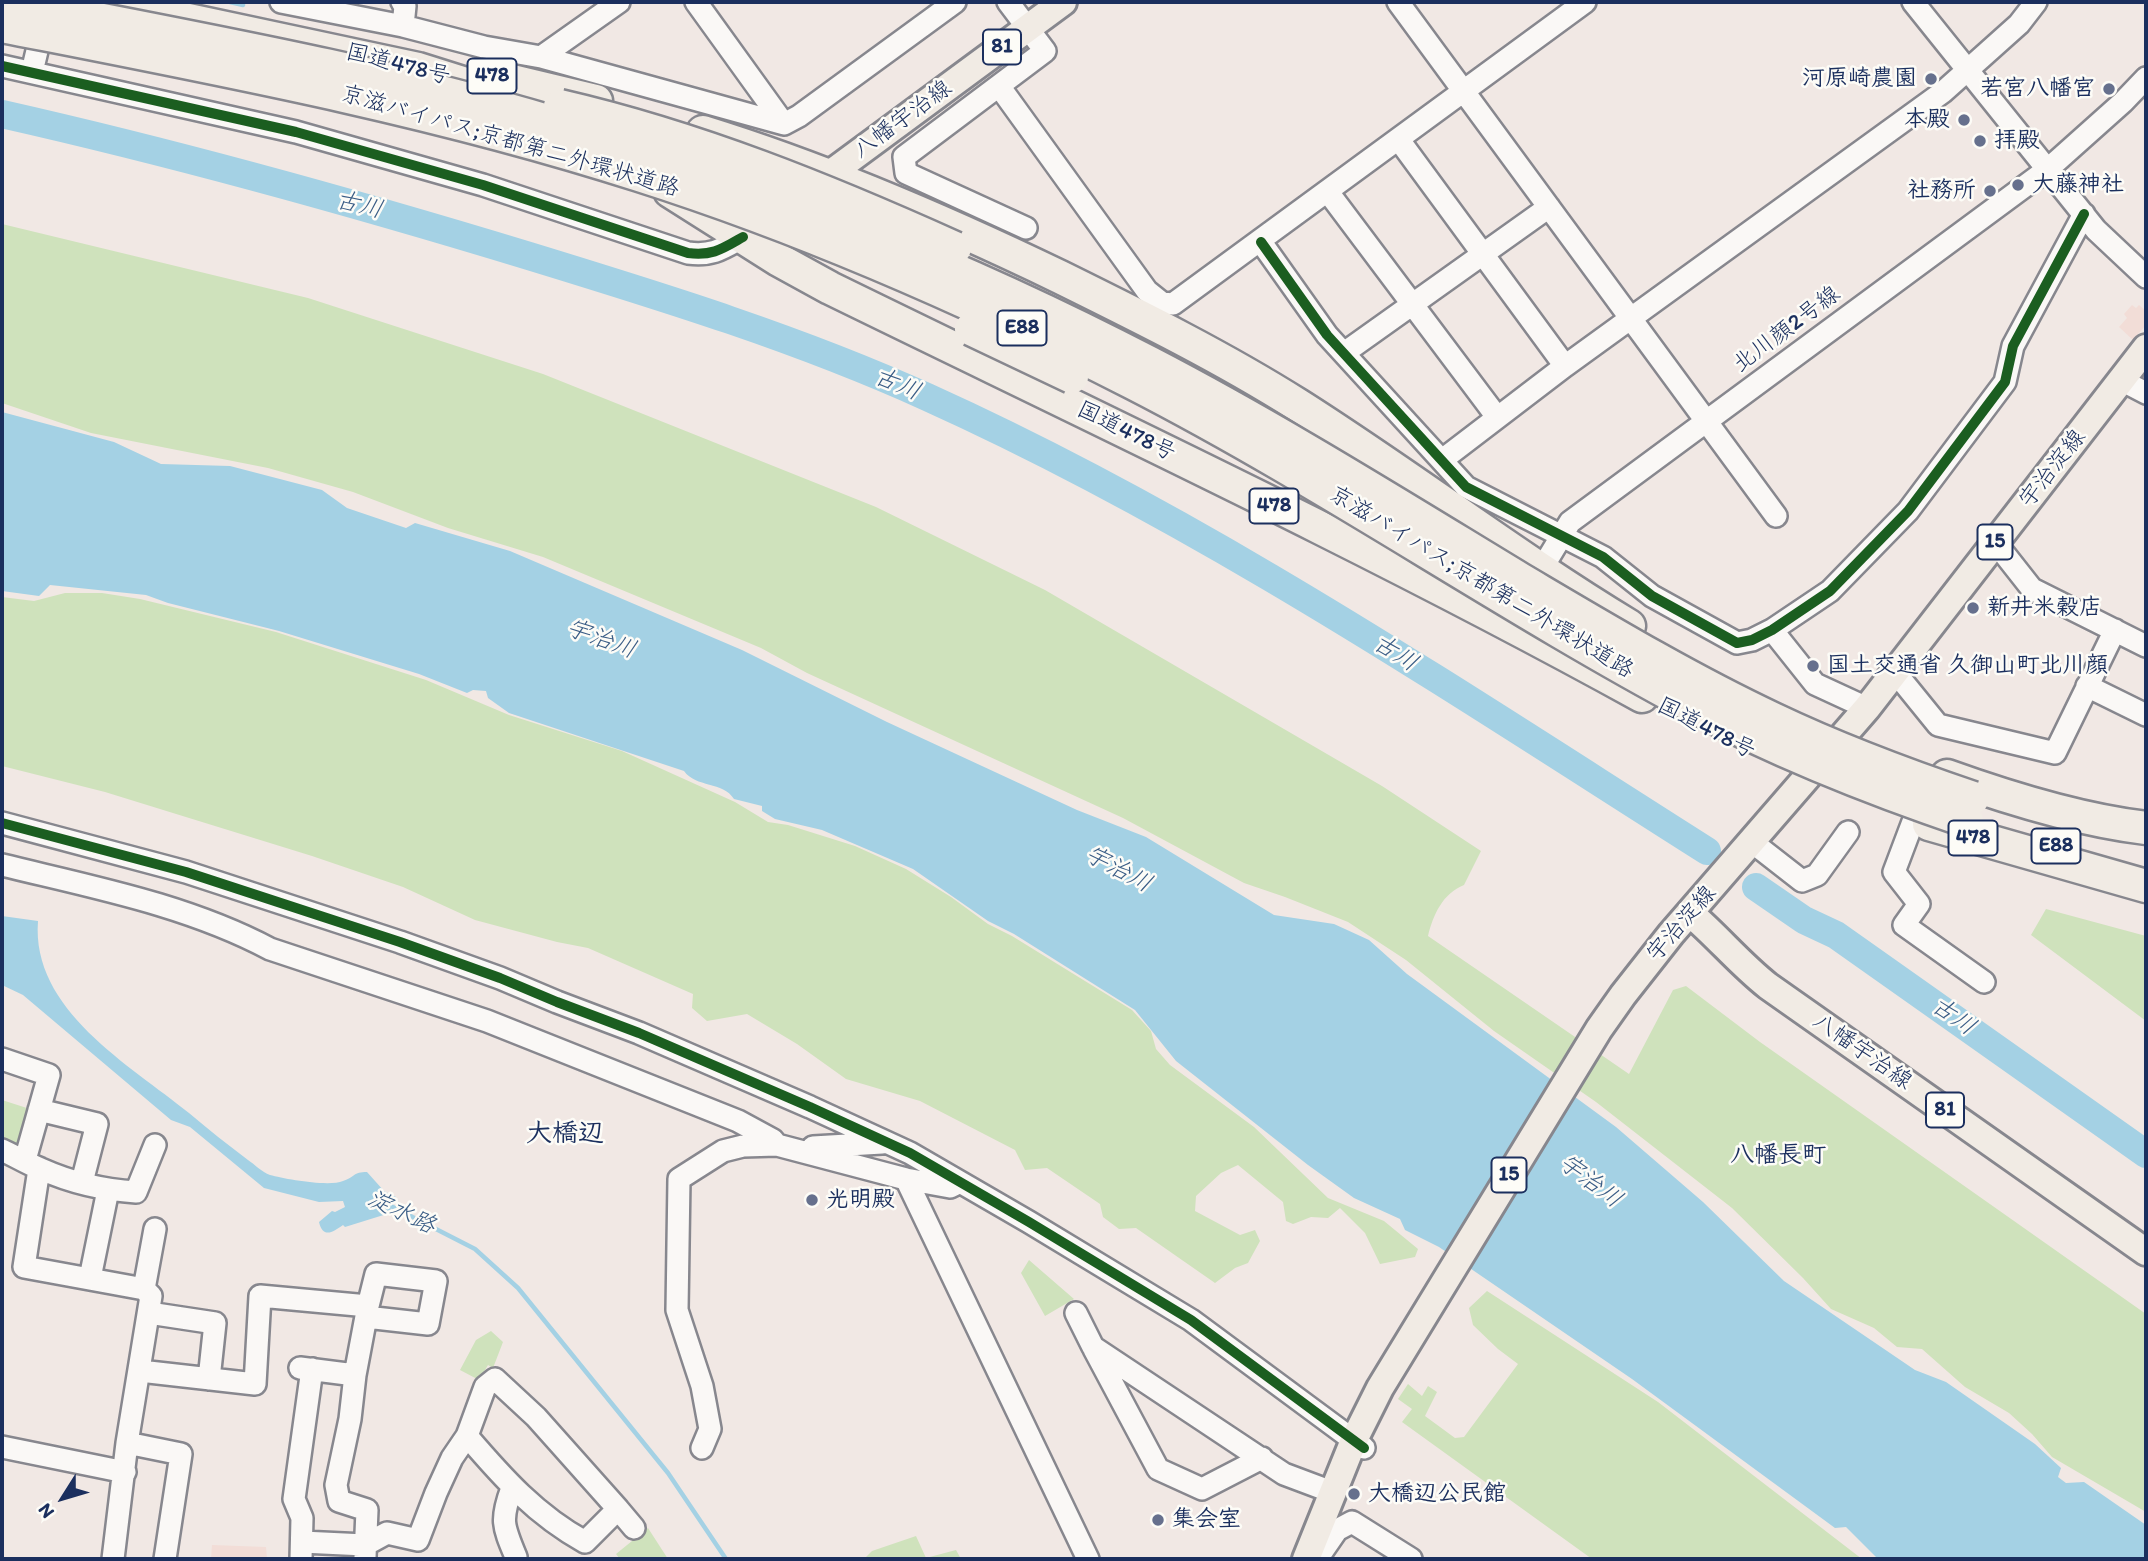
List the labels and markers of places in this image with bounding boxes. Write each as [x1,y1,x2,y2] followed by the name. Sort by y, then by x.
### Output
[1802,65,1917,93] place label: 河原崎農園
[1923,71,1939,87] marker: 河原崎農園
[1980,75,2095,103] place label: 若宮八幡宮
[2101,81,2117,97] marker: 若宮八幡宮
[1904,106,1950,134] place label: 本殿
[1956,112,1972,128] marker: 本殿
[1994,127,2040,155] place label: 拝殿
[1972,133,1988,149] marker: 拝殿
[2032,171,2124,199] place label: 大藤神社
[1907,177,1976,205] place label: 社務所
[2010,177,2026,193] marker: 大藤神社
[1982,183,1998,199] marker: 社務所
[1987,594,2102,622] place label: 新井米穀店
[1965,600,1981,616] marker: 新井米穀店
[1827,652,2108,680] place label: 国土交通省 久御山町北川顔
[1805,658,1821,674] marker: 国土交通省 久御山町北川顔
[826,1186,895,1214] place label: 光明殿
[804,1192,820,1208] marker: 光明殿
[1368,1480,1506,1508] place label: 大橋辺公民館
[1346,1486,1362,1502] marker: 大橋辺公民館
[1172,1506,1241,1534] place label: 集会室
[1150,1512,1166,1528] marker: 集会室

